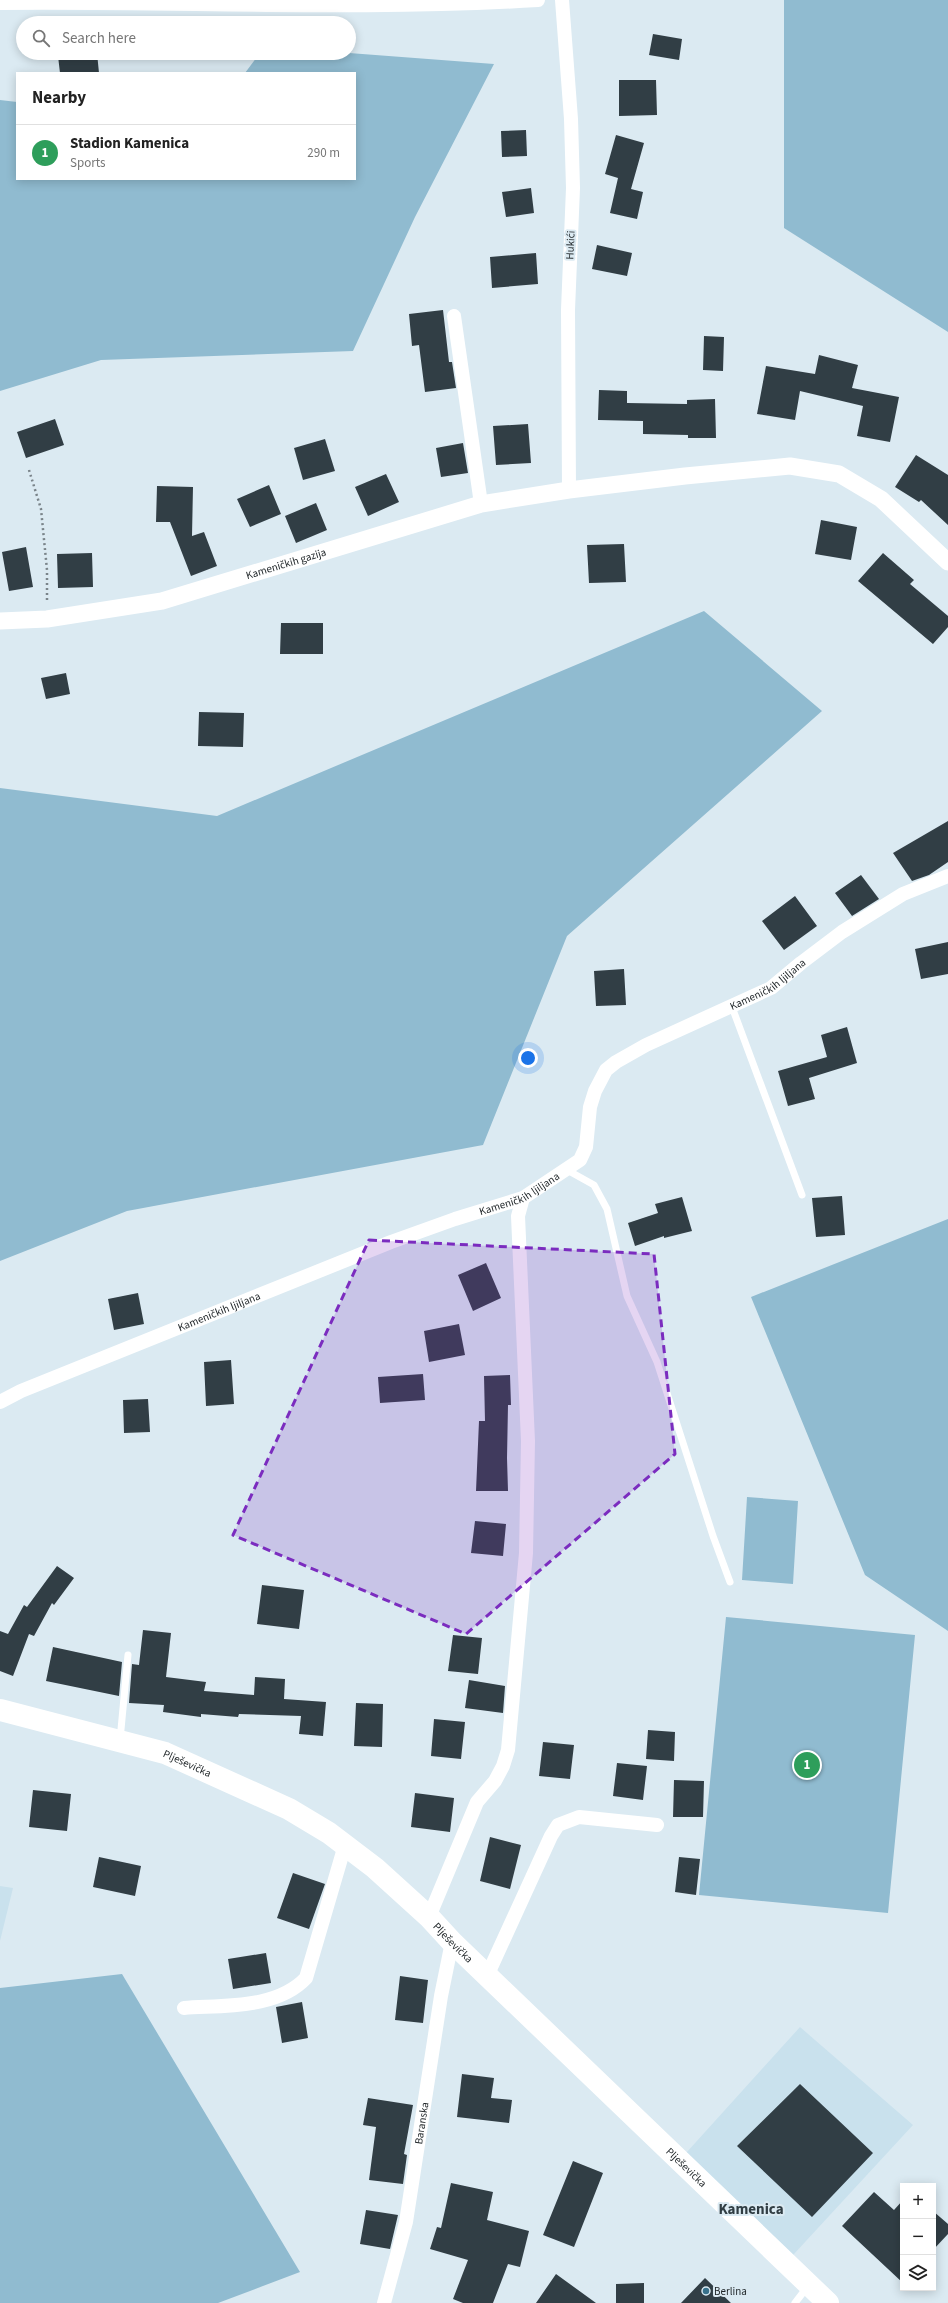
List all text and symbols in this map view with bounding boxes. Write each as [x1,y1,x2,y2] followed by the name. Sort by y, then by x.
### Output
[16,16,356,60] search box
[30,27,52,49] icon: search
[62,28,136,49] text: Search here
[32,86,86,110] text: Nearby
[70,133,189,154] text: Stadion Kamenica
[42,144,48,162] text: 1
[307,144,340,162] text: 290 m
[70,154,105,172] text: Sports
[562,230,579,260] street label: Hukići
[244,545,328,583] street label: Kameničkih gazija
[727,955,809,1014] street label: Kameničkih ljiljana
[518,1048,538,1068] your location
[477,1169,562,1219] street label: Kameničkih ljiljana
[176,1288,263,1335] street label: Kameničkih ljiljana
[161,1746,214,1781] street label: Plješevička
[794,1750,820,1780] pin: 1
[430,1919,476,1966] street label: Plješevička
[411,2101,432,2145] street label: Baranska
[662,2144,710,2191] street label: Plješevička
[900,2183,936,2291] map controls
[900,2183,936,2219] button: +
[718,2199,784,2220] district label: Kamenica
[900,2219,936,2255] button: −
[900,2255,936,2291] button: layers
[714,2284,747,2299] place label: Berlina
[701,2286,711,2296] marker: Berlina

